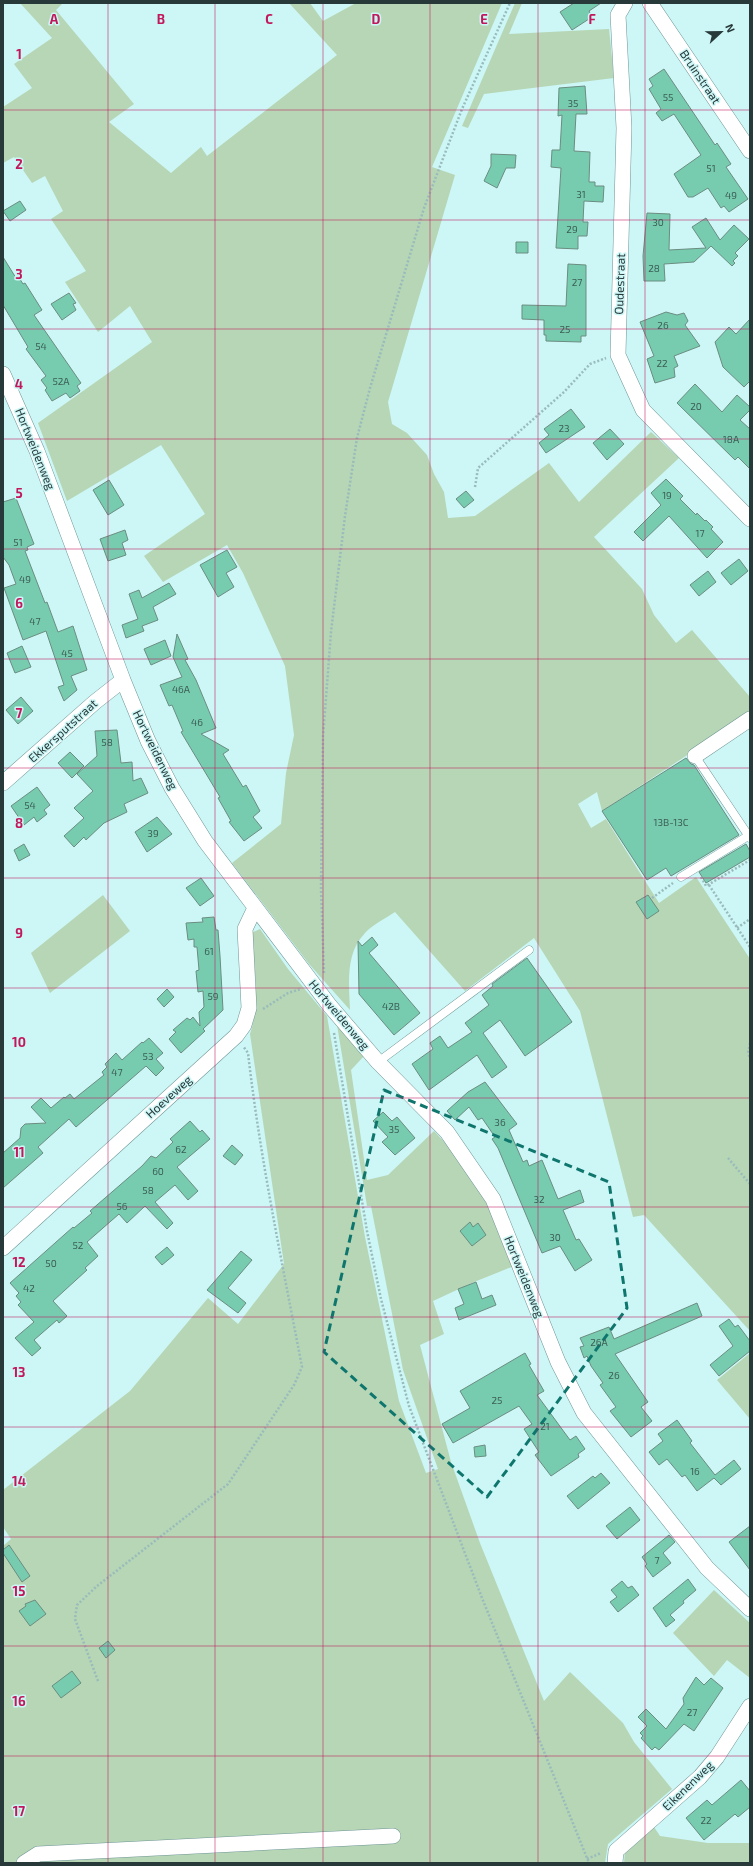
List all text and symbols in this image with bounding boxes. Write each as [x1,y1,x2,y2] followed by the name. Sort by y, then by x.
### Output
[50,11,59,27] text: A
[157,11,165,27] text: B
[265,11,273,27] text: C
[372,11,381,27] text: D
[480,11,488,27] text: E
[588,11,596,27] text: F
[701,12,741,52] north arrow
[723,22,738,34] text: N
[16,46,22,62] text: 1
[678,47,724,107] street label: Bruinstraat
[663,91,673,103] house number: 55
[568,97,578,109] house number: 35
[15,156,23,172] text: 2
[706,162,716,174] house number: 51
[576,188,586,200] house number: 31
[725,189,737,201] house number: 49
[652,216,664,228] house number: 30
[566,223,578,235] house number: 29
[611,253,627,315] street label: Oudestraat
[648,262,660,274] house number: 28
[15,266,23,282] text: 3
[572,276,582,288] house number: 27
[657,319,669,331] house number: 26
[560,323,570,335] house number: 25
[35,340,47,352] house number: 54
[656,357,668,369] house number: 22
[52,375,70,387] house number: 52A
[15,376,23,392] text: 4
[690,400,702,412] house number: 20
[13,406,59,492] street label: Hortweidenweg
[558,422,570,434] house number: 23
[723,433,740,445] house number: 18A
[15,485,23,501] text: 5
[662,489,672,501] house number: 19
[695,527,705,539] house number: 17
[13,536,23,548] house number: 51
[19,573,31,585] house number: 49
[15,595,23,611] text: 6
[29,615,41,627] house number: 47
[61,647,73,659] house number: 45
[172,683,191,695] house number: 46A
[25,695,100,765] street label: Ekkersputstraat
[16,705,23,721] text: 7
[131,707,181,792] street label: Hortweidenweg
[191,716,203,728] house number: 46
[101,736,113,748] house number: 58
[24,799,36,811] house number: 54
[15,815,23,831] text: 8
[653,816,689,828] house number: 13B-13C
[147,827,159,839] house number: 39
[15,925,23,941] text: 9
[204,945,214,957] house number: 61
[307,977,373,1052] street label: Hortweidenweg
[207,990,219,1002] house number: 59
[382,1000,400,1012] house number: 42B
[12,1034,26,1050] text: 10
[143,1050,153,1062] house number: 53
[111,1066,123,1078] house number: 47
[142,1072,194,1121] street label: Hoeveweg
[494,1116,506,1128] house number: 36
[389,1123,399,1135] house number: 35
[175,1143,187,1155] house number: 62
[13,1144,25,1160] text: 11
[152,1165,164,1177] house number: 60
[142,1184,154,1196] house number: 58
[533,1193,545,1205] house number: 32
[116,1200,128,1212] house number: 56
[549,1231,561,1243] house number: 30
[502,1234,548,1320] street label: Hortweidenweg
[73,1239,84,1251] house number: 52
[12,1254,26,1270] text: 12
[45,1257,57,1269] house number: 50
[23,1282,35,1294] house number: 42
[590,1336,609,1348] house number: 26A
[13,1364,26,1380] text: 13
[608,1369,620,1381] house number: 26
[492,1394,502,1406] house number: 25
[540,1420,550,1432] house number: 21
[690,1465,700,1477] house number: 16
[12,1473,26,1489] text: 14
[654,1554,660,1566] house number: 7
[13,1583,25,1599] text: 15
[12,1693,26,1709] text: 16
[687,1706,697,1718] house number: 27
[659,1757,716,1813] street label: Eikenenweg
[13,1803,25,1819] text: 17
[700,1814,712,1826] house number: 22

